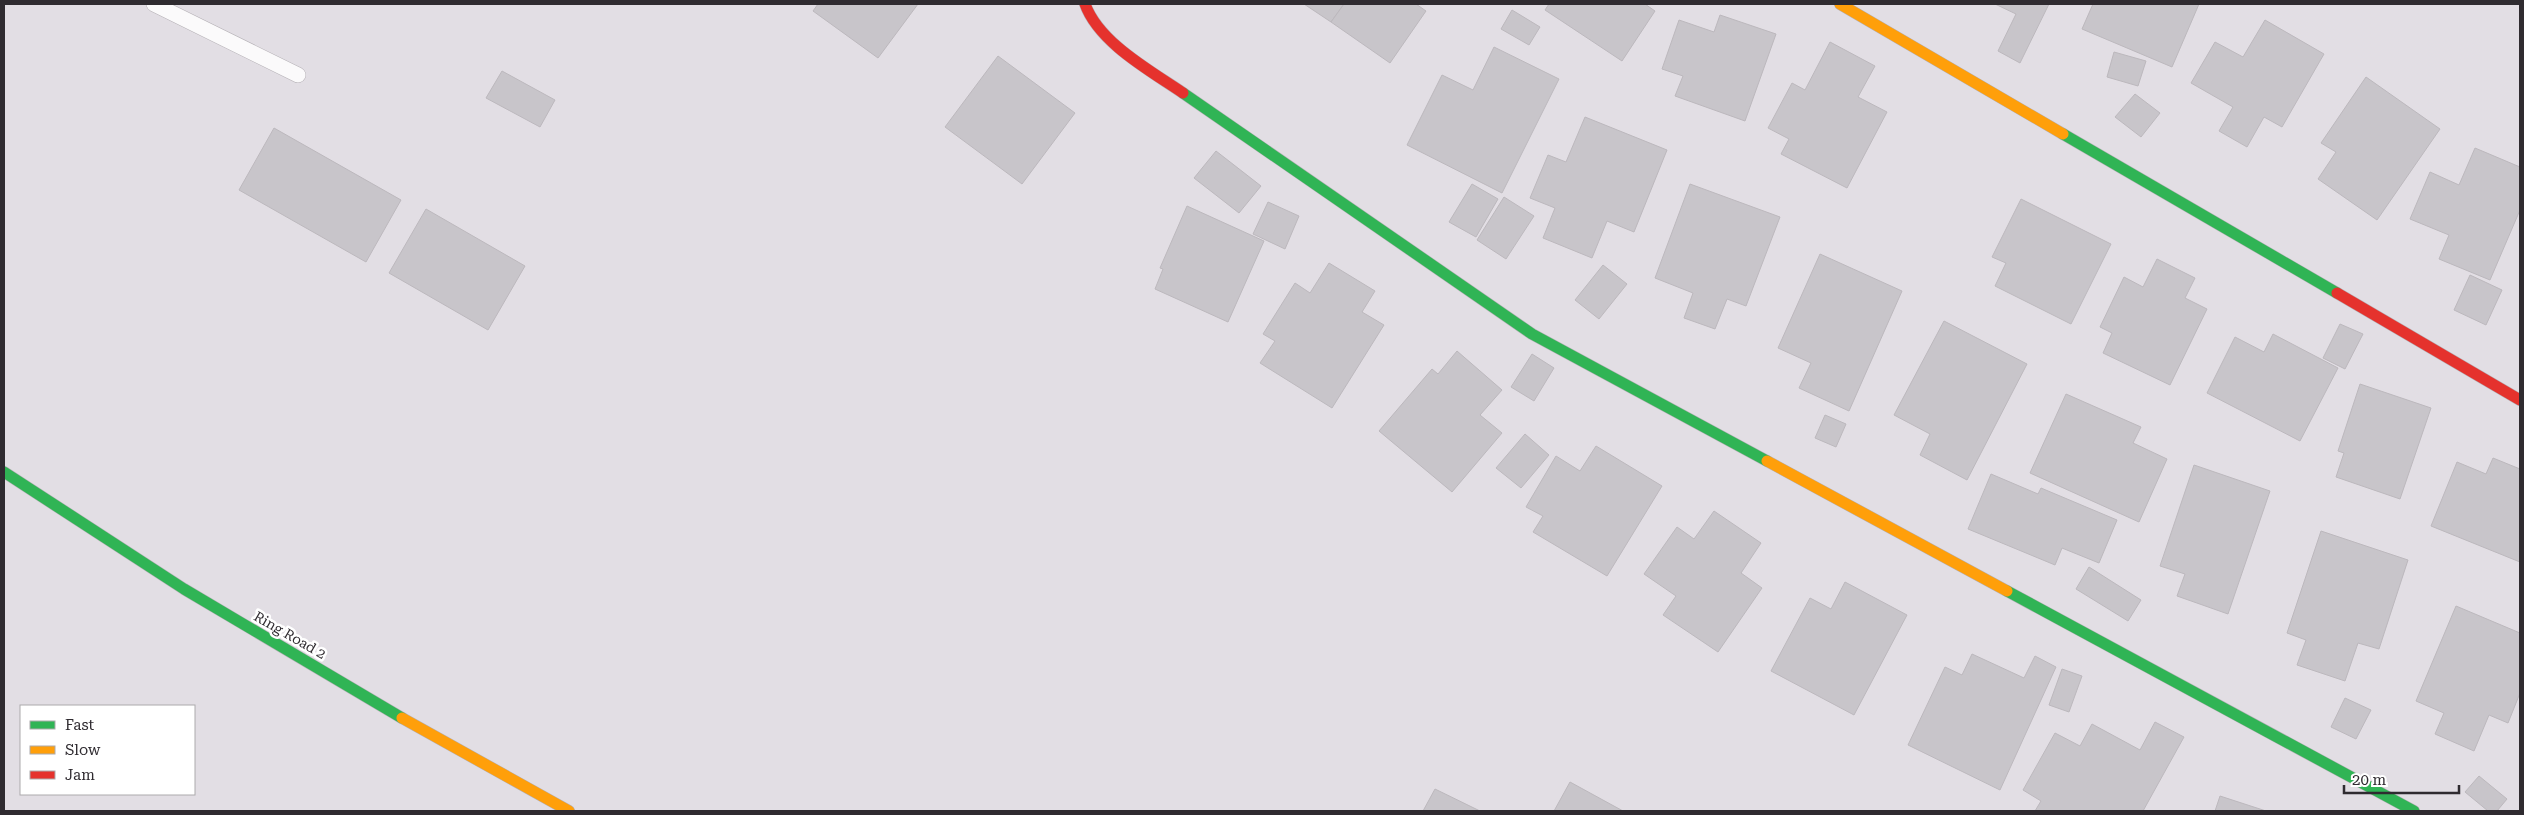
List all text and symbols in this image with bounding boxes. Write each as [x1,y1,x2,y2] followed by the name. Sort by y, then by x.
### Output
[251,608,329,662] street label: Ring Road 2
[20,705,195,795] legend
[65,716,95,734] text: Fast
[65,741,101,759] text: Slow
[2344,762,2459,794] scale bar
[65,766,95,784] text: Jam
[2352,771,2387,789] text: 20 m

